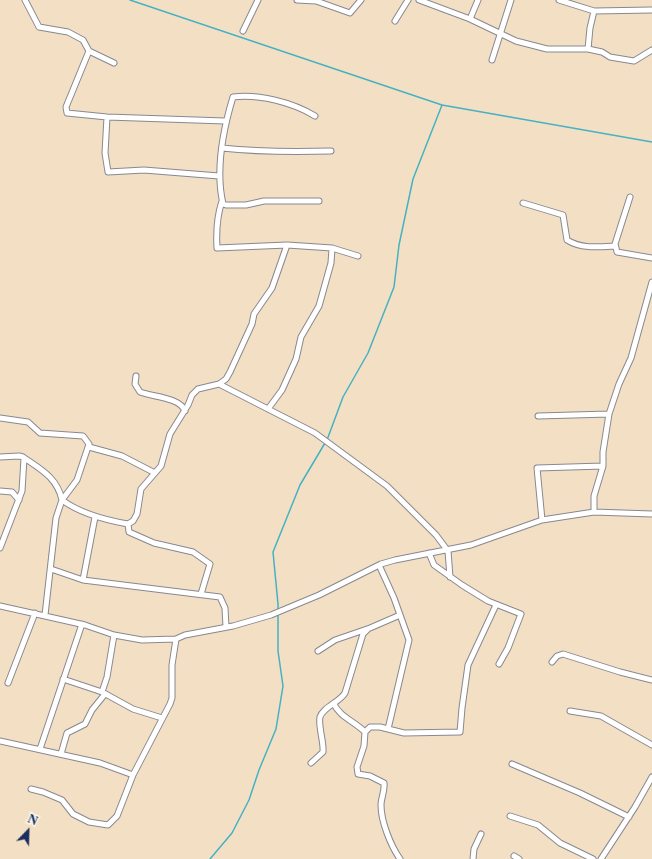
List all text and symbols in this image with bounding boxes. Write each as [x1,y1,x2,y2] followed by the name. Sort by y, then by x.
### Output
[8,811,48,851] north arrow
[26,812,40,828] text: N

